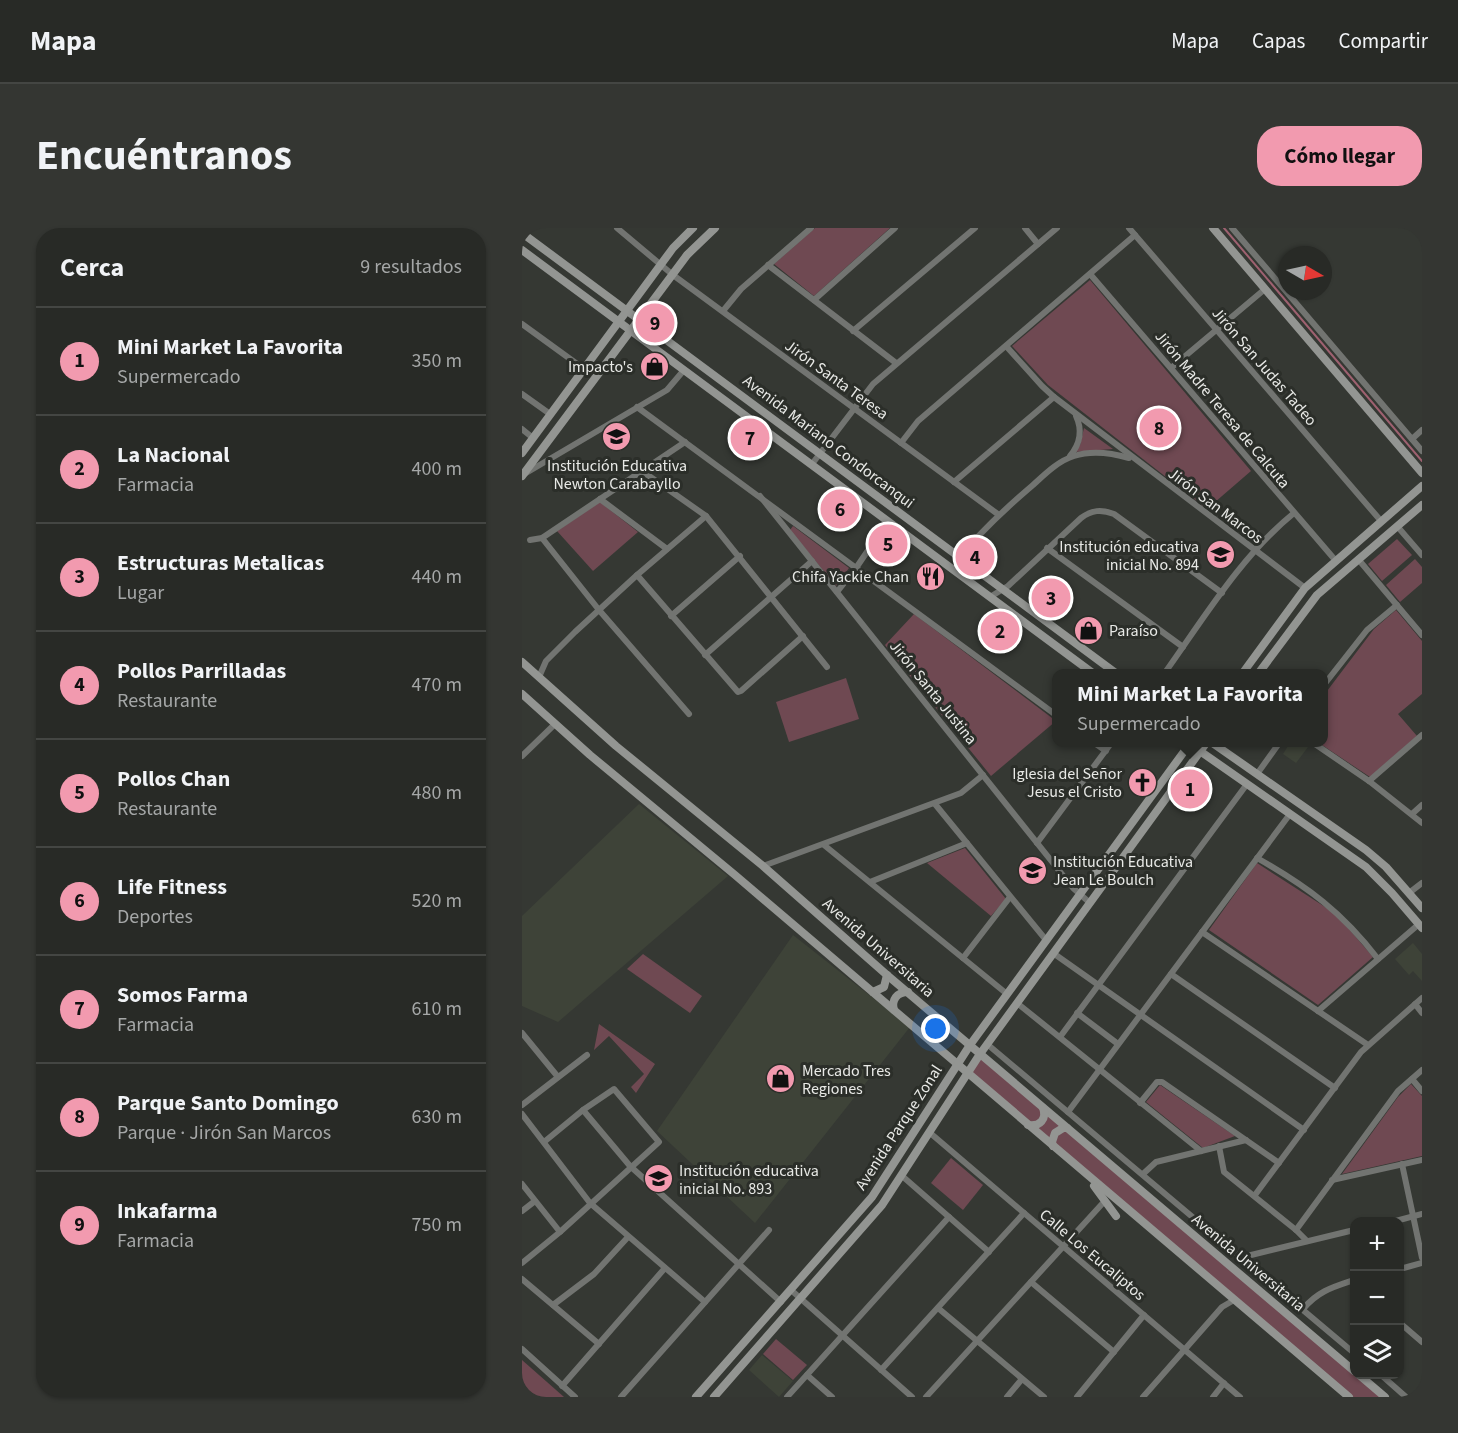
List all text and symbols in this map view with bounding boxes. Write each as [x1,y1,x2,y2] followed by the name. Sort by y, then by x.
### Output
[30,21,97,61] text: Mapa
[1171,26,1219,56] text: Mapa
[1252,26,1305,56] text: Capas
[1338,26,1428,56] text: Compartir
[36,126,292,186] text: Encuéntranos
[1257,126,1422,186] button: Cómo llegar
[1278,246,1332,300] north arrow
[60,249,124,286] text: Cerca
[360,253,462,281] text: 9 resultados
[636,300,674,346] pin: 9
[1207,303,1322,431] street label: Jirón San Judas Tadeo
[1150,326,1295,493] street label: Jirón Madre Teresa de Calcuta
[117,331,343,363] text: Mini Market La Favorita
[780,335,893,425] street label: Jirón Santa Teresa
[74,347,85,375] text: 1
[412,347,462,375] text: 350 m
[638,350,670,382] shop icon: Impacto's
[568,356,633,378] place label: Impacto's
[117,363,241,391] text: Supermercado
[738,370,919,514] street label: Avenida Mariano Condorcanqui
[1140,406,1178,450] pin: 8
[730,416,770,460] pin: 7
[601,421,633,453] school or university icon: Institución Educativa Newton Carabayllo
[117,439,230,471] text: La Nacional
[74,455,85,483] text: 2
[412,455,462,483] text: 400 m
[547,455,687,495] place label: Institución Educativa Newton Carabayllo
[1163,463,1268,549] street label: Jirón San Marcos
[117,471,194,499] text: Farmacia
[820,486,860,532] pin: 6
[868,522,908,566] pin: 5
[956,534,994,580] pin: 4
[1059,536,1199,576] place label: Institución educativa inicial No. 894
[1204,539,1236,571] school or university icon: Institución educativa inicial No. 894
[117,547,324,579] text: Estructuras Metalicas
[914,560,946,592] restaurant icon: Chifa Yackie Chan
[74,563,85,591] text: 3
[412,563,462,591] text: 440 m
[792,566,909,588] place label: Chifa Yackie Chan
[1032,576,1070,620] pin: 3
[117,579,164,607] text: Lugar
[980,608,1020,654] pin: 2
[1072,614,1104,646] shop icon: Paraíso
[1109,620,1158,642] place label: Paraíso
[884,636,982,749] street label: Jirón Santa Justina
[117,655,286,687] text: Pollos Parrilladas
[1052,669,1328,747] popup
[74,671,85,699] text: 4
[412,671,462,699] text: 470 m
[1077,678,1303,710] text: Mini Market La Favorita
[117,687,217,715] text: Restaurante
[1077,710,1201,738] text: Supermercado
[117,763,230,795] text: Pollos Chan
[1012,763,1122,803] place label: Iglesia del Señor Jesus el Cristo
[1127,766,1159,798] church icon: Iglesia del Señor Jesus el Cristo
[1170,766,1210,812] pin: 1
[74,779,85,807] text: 5
[412,779,462,807] text: 480 m
[117,795,217,823] text: Restaurante
[1053,851,1193,891] place label: Institución Educativa Jean Le Boulch
[1016,854,1048,886] school or university icon: Institución Educativa Jean Le Boulch
[117,871,227,903] text: Life Fitness
[74,887,85,915] text: 6
[412,887,462,915] text: 520 m
[818,893,939,1003] street label: Avenida Universitaria
[117,903,193,931] text: Deportes
[117,979,248,1011] text: Somos Farma
[74,995,85,1023] text: 7
[412,995,462,1023] text: 610 m
[117,1011,194,1039] text: Farmacia
[921,1014,950,1043] your location
[802,1060,891,1100] place label: Mercado Tres Regiones
[850,1061,948,1194] street label: Avenida Parque Zonal
[765,1063,797,1095] shop icon: Mercado Tres Regiones
[117,1087,339,1119] text: Parque Santo Domingo
[74,1103,85,1131] text: 8
[412,1103,462,1131] text: 630 m
[117,1119,331,1147] text: Parque · Jirón San Marcos
[679,1160,819,1200] place label: Institución educativa inicial No. 893
[642,1163,674,1195] school or university icon: Institución educativa inicial No. 893
[117,1195,218,1227] text: Inkafarma
[1035,1204,1150,1306] street label: Calle Los Eucaliptos
[1187,1209,1310,1317] street label: Avenida Universitaria
[74,1211,85,1239] text: 9
[412,1211,462,1239] text: 750 m
[1350,1217,1404,1379] map controls
[1350,1217,1404,1271] button: +
[117,1227,194,1255] text: Farmacia
[1350,1271,1404,1325] button: −
[1350,1325,1404,1379] button: layers

